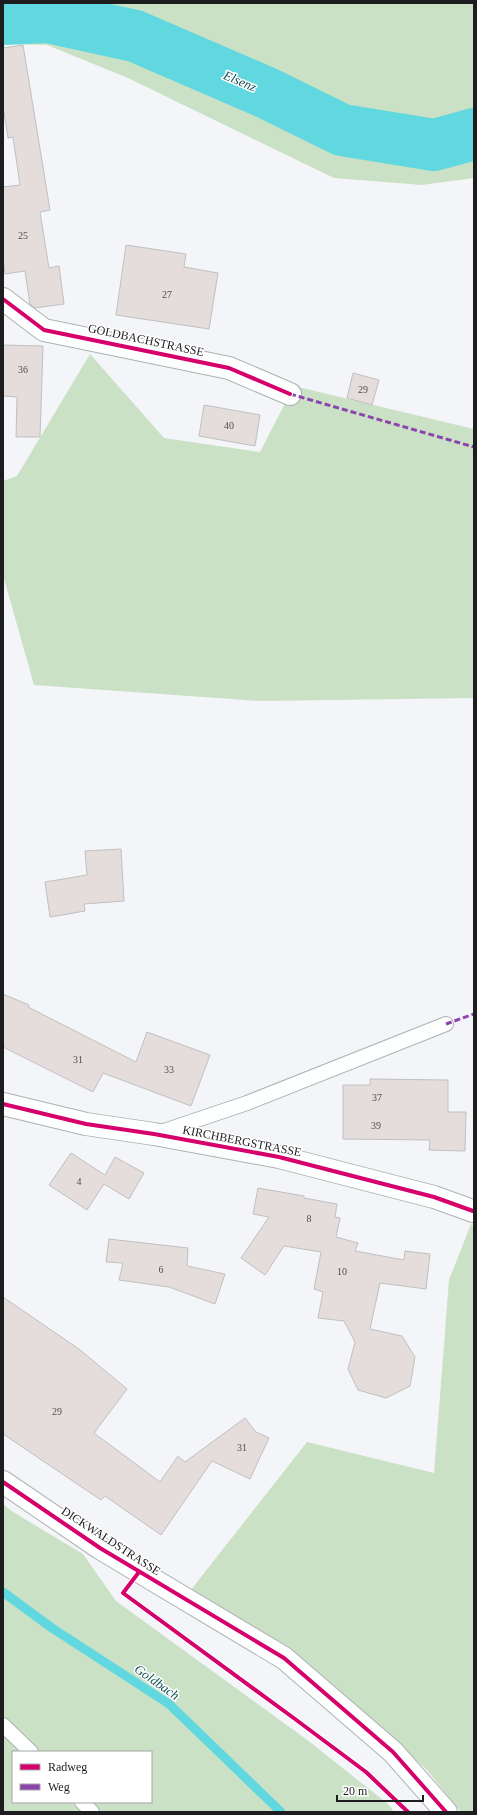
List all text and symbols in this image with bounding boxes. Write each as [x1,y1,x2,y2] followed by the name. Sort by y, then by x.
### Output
[221,67,259,95] water label: Elsenz
[18,230,28,241] house number: 25
[162,289,172,300] house number: 27
[87,321,205,359] street label: GOLDBACHSTRASSE
[18,364,28,375] house number: 36
[358,384,368,395] house number: 29
[224,420,234,431] house number: 40
[73,1054,83,1065] house number: 31
[164,1064,174,1075] house number: 33
[372,1092,382,1103] house number: 37
[371,1120,381,1131] house number: 39
[181,1123,303,1159] street label: KIRCHBERGSTRASSE
[77,1176,82,1187] house number: 4
[307,1213,312,1224] house number: 8
[159,1264,164,1275] house number: 6
[337,1266,347,1277] house number: 10
[52,1406,62,1417] house number: 29
[237,1442,247,1453] house number: 31
[59,1504,163,1578] street label: DICKWALDSTRASSE
[132,1661,182,1703] water label: Goldbach
[12,1751,152,1803] legend
[48,1760,87,1774] text: Radweg
[337,1777,423,1803] scale bar
[48,1780,70,1794] text: Weg
[343,1784,368,1798] text: 20 m

